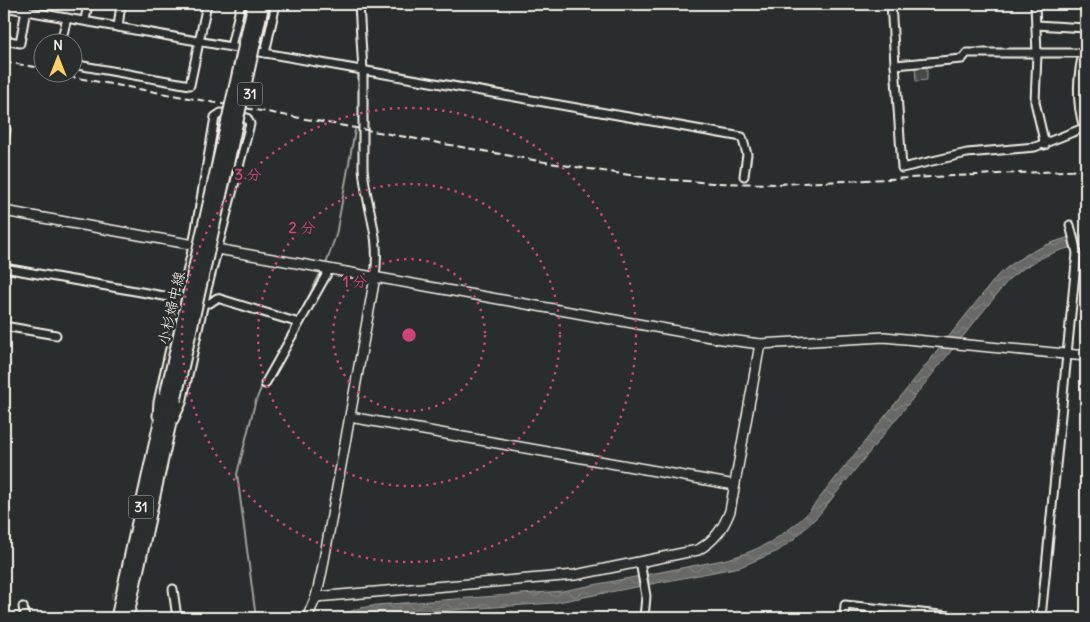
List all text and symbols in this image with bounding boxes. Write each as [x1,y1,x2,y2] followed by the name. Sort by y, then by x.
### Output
[32,32,82,82] north arrow
[53,36,63,54] text: N
[238,82,262,106] road number: 31
[234,165,262,184] text: 3 分
[289,218,315,237] text: 2 分
[153,269,189,347] street label: 小杉婦中線
[343,272,367,291] text: 1 分
[400,326,418,344] centre of rings
[128,496,154,518] road number: 31

